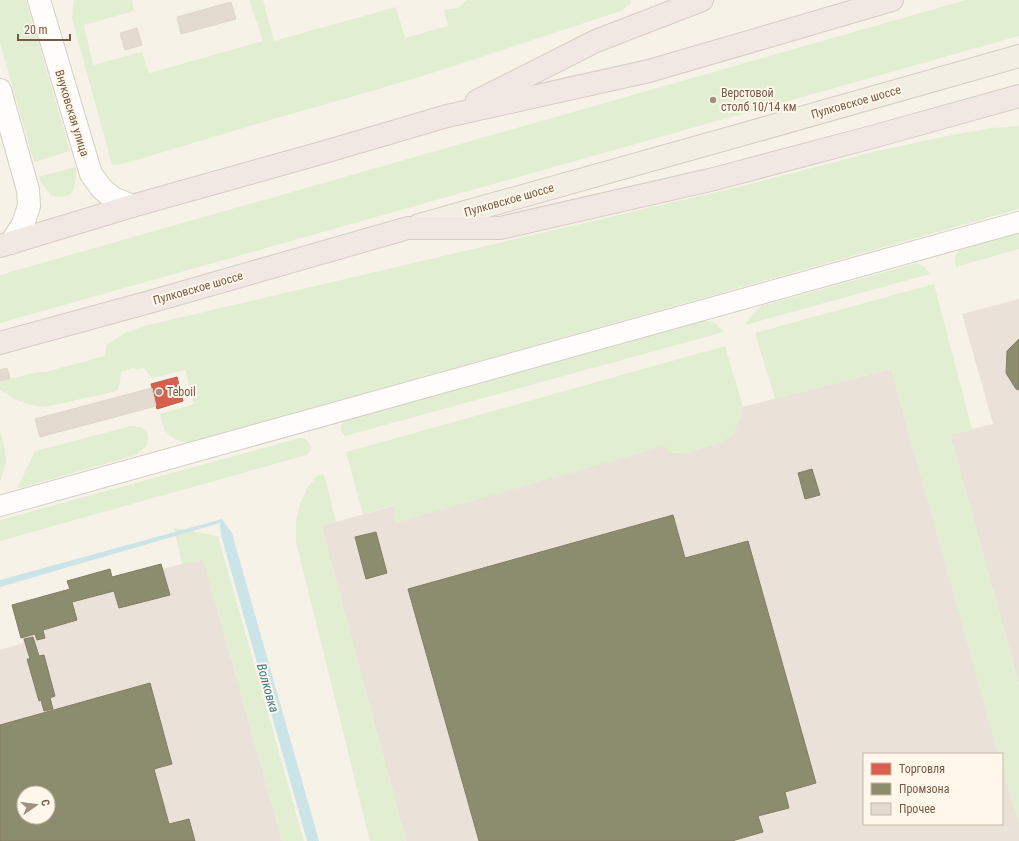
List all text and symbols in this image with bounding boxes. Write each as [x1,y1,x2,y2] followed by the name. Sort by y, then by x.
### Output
[18,16,70,42] scale bar
[24,23,48,37] text: 20 m
[52,68,92,158] street label: Внуковская улица
[809,82,903,122] street label: Пулковское шоссе
[721,86,796,114] place label: Верстовой столб 10/14 км
[708,95,718,105] marker: Верстовой столб 10/14 км
[462,180,556,220] street label: Пулковское шоссе
[151,268,245,308] street label: Пулковское шоссе
[167,385,196,399] place label: Teboil
[154,387,164,397] marker: Teboil
[254,662,282,714] water label: Волковка
[863,753,1003,825] legend
[899,762,945,776] text: Торговля
[899,782,950,796] text: Промзона
[16,785,56,825] north arrow
[38,798,52,807] text: С
[899,802,936,816] text: Прочее

